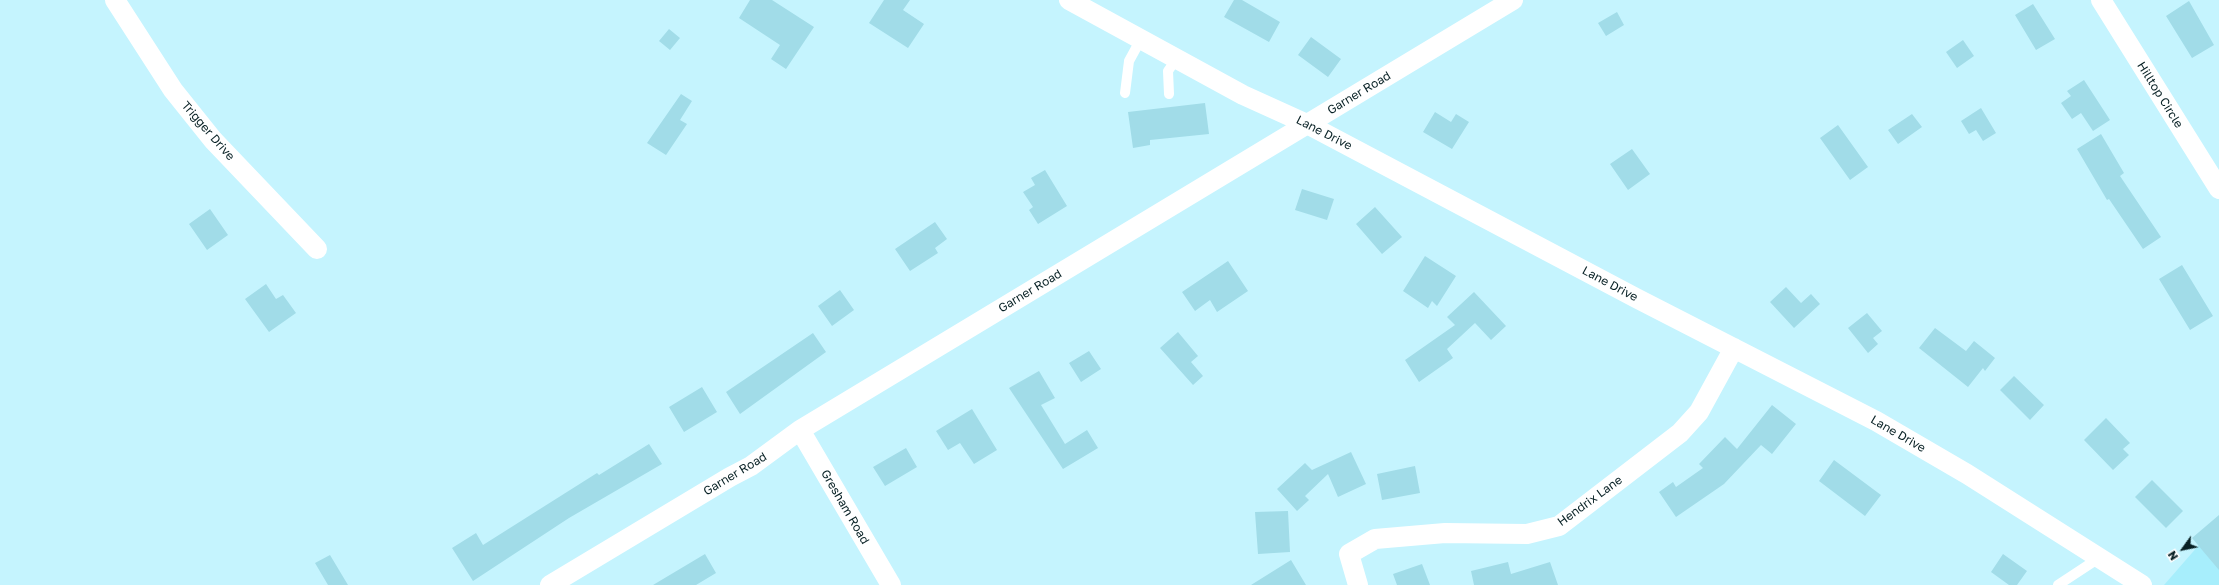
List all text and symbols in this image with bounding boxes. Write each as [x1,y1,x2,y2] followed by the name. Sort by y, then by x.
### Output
[2134,59,2186,131] street label: Hilltop Circle
[1325,68,1393,118] street label: Garner Road
[178,99,238,163] street label: Trigger Drive
[1294,113,1354,153] street label: Lane Drive
[1580,263,1640,305] street label: Lane Drive
[996,266,1064,316] street label: Garner Road
[1868,413,1928,455] street label: Lane Drive
[701,449,769,499] street label: Garner Road
[818,467,872,547] street label: Gresham Road
[1555,473,1625,529] street label: Hendrix Lane
[2163,529,2203,569] north arrow
[2165,549,2180,563] text: N

